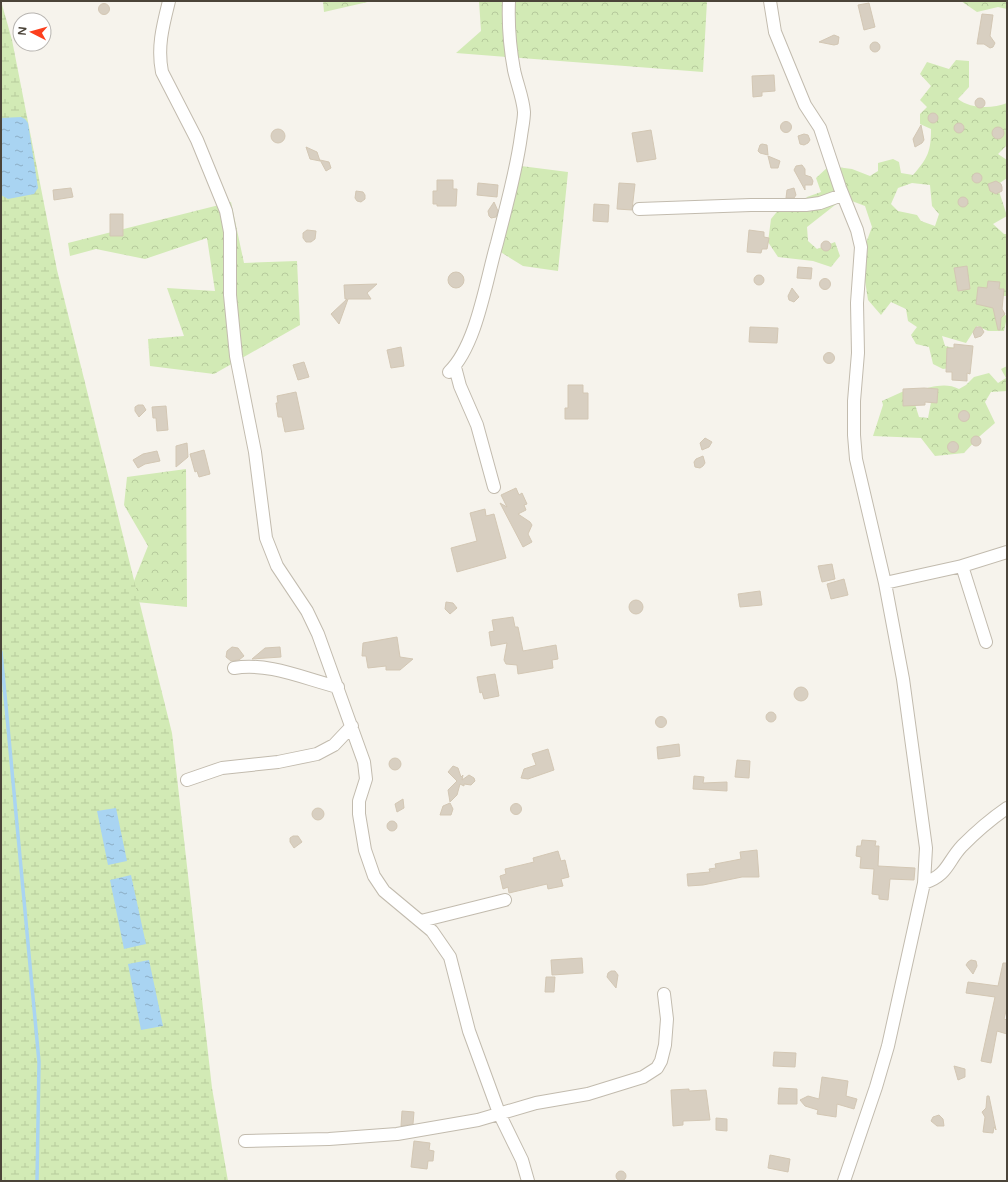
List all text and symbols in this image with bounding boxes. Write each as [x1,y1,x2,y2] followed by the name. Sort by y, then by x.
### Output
[12,12,52,52] north arrow
[16,26,29,36] text: N

